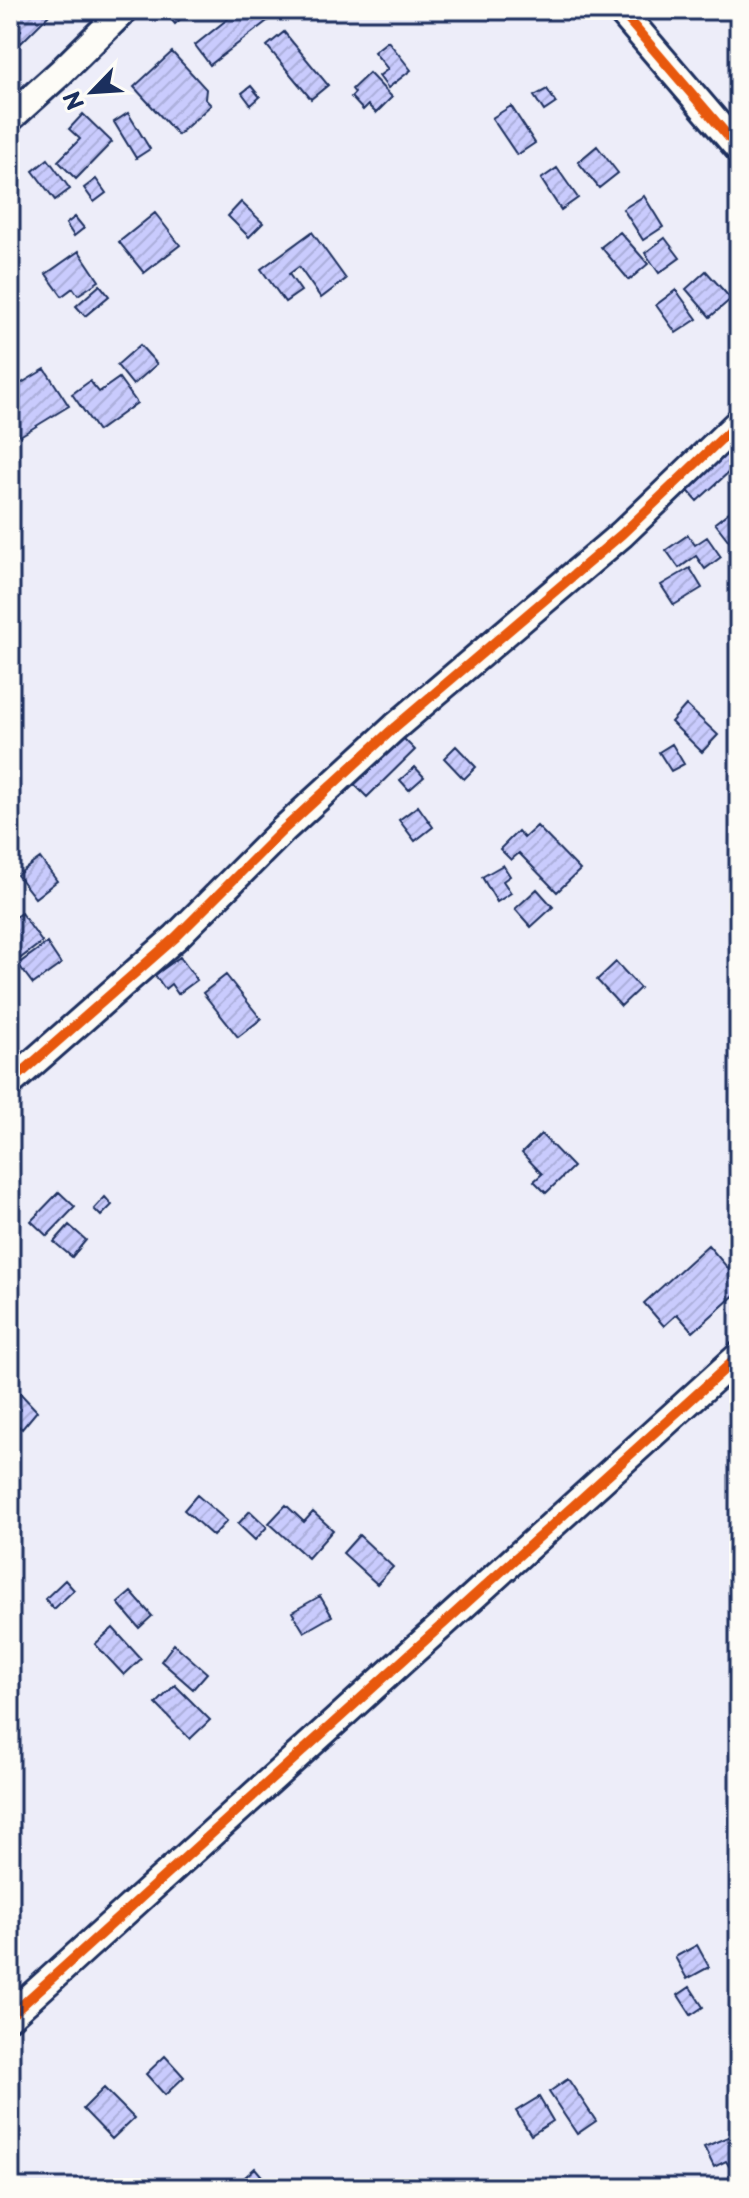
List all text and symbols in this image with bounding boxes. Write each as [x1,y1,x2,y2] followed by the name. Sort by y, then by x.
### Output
[52,52,132,132] north arrow
[54,86,91,116] text: N

